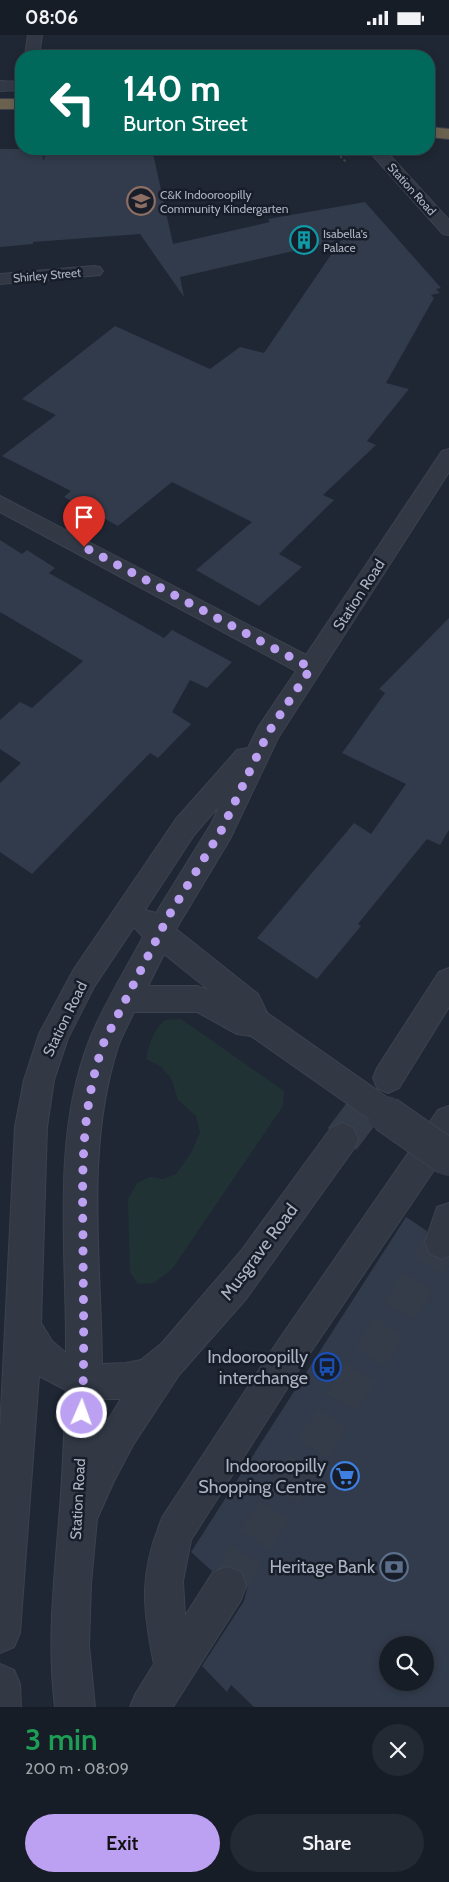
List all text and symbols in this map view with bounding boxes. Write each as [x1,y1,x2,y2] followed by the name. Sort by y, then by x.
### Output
[25,6,78,29] text: 08:06
[123,67,221,110] text: 140 m
[40,70,105,135] icon: left
[123,110,248,137] text: Burton Street
[385,160,439,218] street label: Station Road
[126,186,156,216] school or university icon: C&K Indooroopilly Community Kindergarten
[160,187,289,216] place label: C&K Indooroopilly Community Kindergarten
[289,225,319,255] building icon: Isabella's Palace
[323,226,368,255] place label: Isabella's Palace
[12,265,82,285] street label: Shirley Street
[63,496,105,547] pin
[70,503,98,531] icon: arrive
[329,556,389,634] street label: Station Road
[39,978,91,1060] street label: Station Road
[216,1199,302,1305] street label: Musgrave Road
[207,1346,308,1389] place label: Indooroopilly interchange
[312,1352,342,1382] bus stop icon: Indooroopilly interchange
[55,1386,107,1438] position arrow
[198,1455,326,1498] place label: Indooroopilly Shopping Centre
[67,1458,89,1540] street label: Station Road
[330,1461,360,1491] supermarket icon: Indooroopilly Shopping Centre
[379,1552,409,1582] bank icon: Heritage Bank
[269,1556,376,1578] place label: Heritage Bank
[379,1636,434,1691] map controls
[379,1636,434,1691] button: search
[25,1721,98,1758] text: 3 min
[372,1724,424,1776] button: close
[25,1759,129,1778] text: 200 m · 08:09
[25,1814,220,1872] button: Exit
[230,1814,424,1872] button: Share

